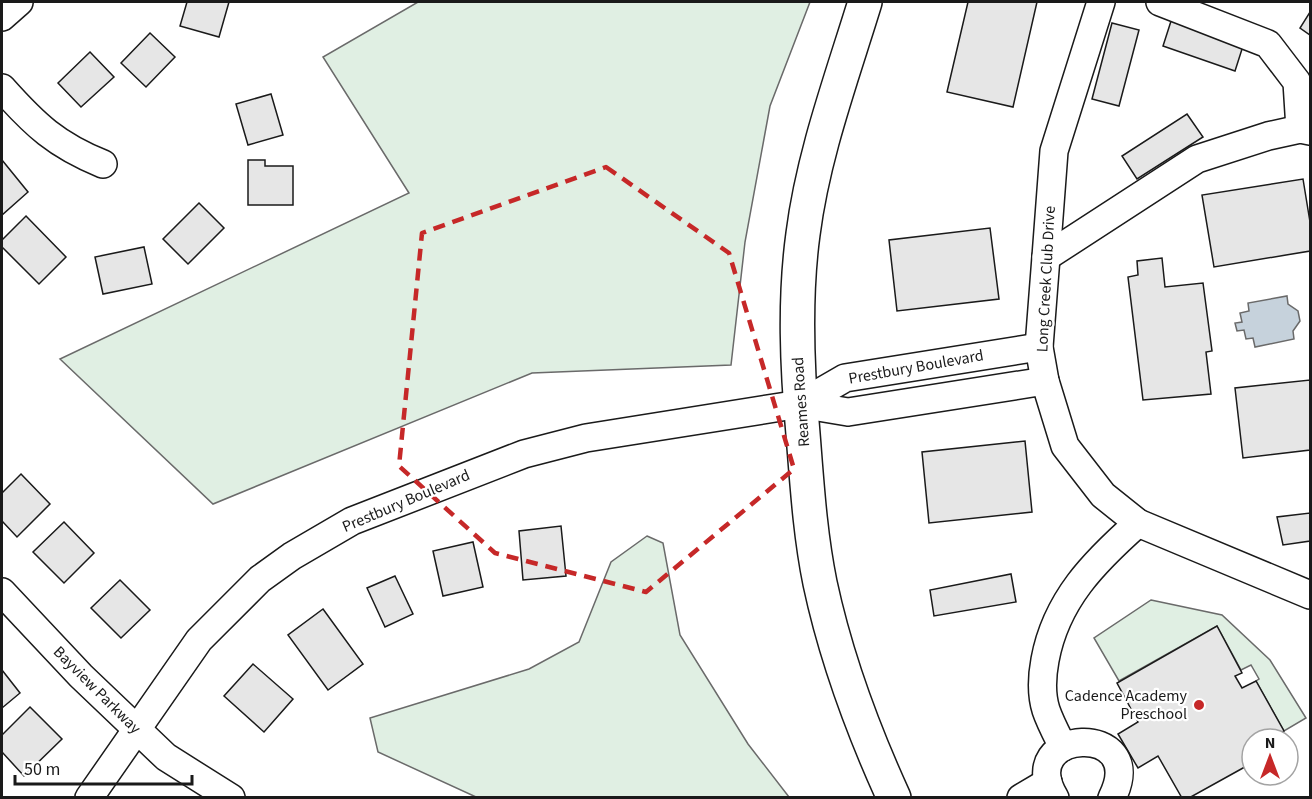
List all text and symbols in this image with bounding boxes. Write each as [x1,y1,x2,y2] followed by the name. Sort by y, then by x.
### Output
[1031,205,1061,353] street label: Long Creek Club Drive
[847,344,985,390] street label: Prestbury Boulevard
[787,356,815,448] street label: Reames Road
[339,464,473,538] street label: Prestbury Boulevard
[48,641,146,739] street label: Bayview Parkway
[1065,685,1188,725] place label: Cadence Academy Preschool
[1192,698,1206,712] marker: Cadence Academy Preschool
[1240,727,1300,787] north arrow
[1265,732,1275,754] text: N
[15,748,192,786] scale bar
[24,757,60,782] text: 50 m

